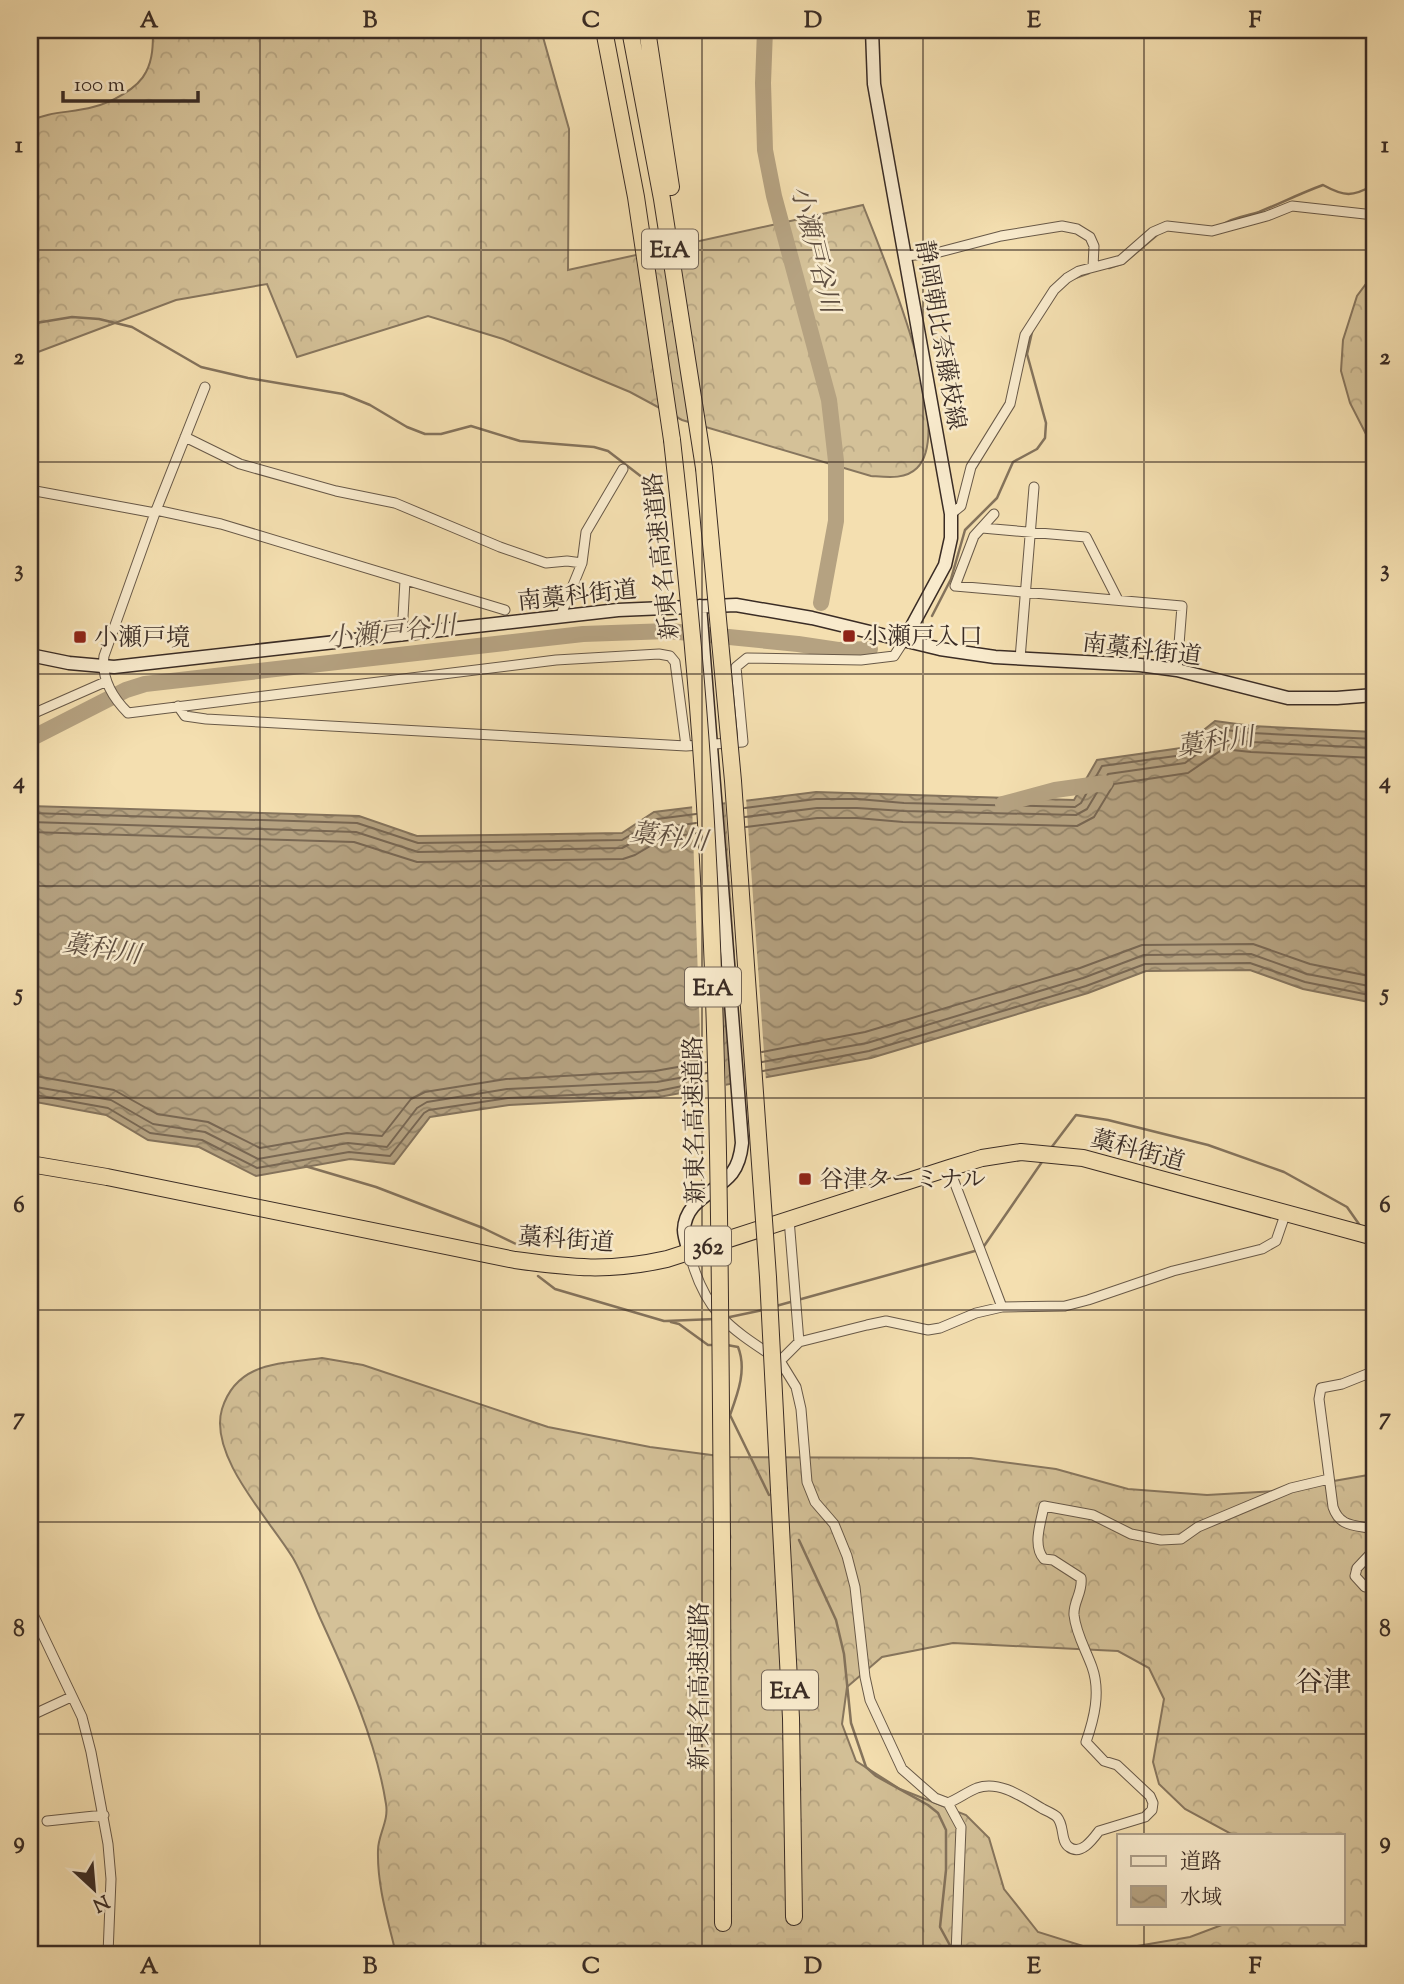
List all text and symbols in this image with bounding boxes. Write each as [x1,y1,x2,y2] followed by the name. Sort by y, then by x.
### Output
[140,5,159,38] text: A
[363,5,378,38] text: B
[582,5,600,38] text: C
[804,5,822,38] text: D
[1027,5,1041,38] text: E
[1249,5,1262,38] text: F
[63,60,198,104] scale bar
[74,71,125,101] text: 100 m
[15,130,23,163] text: 1
[1381,130,1389,163] text: 1
[780,182,848,320] water label: 小瀬戸谷川
[642,230,698,268] road number: E1A
[906,238,972,433] street label: 静岡朝比奈藤枝線
[14,342,25,375] text: 2
[1380,342,1391,375] text: 2
[637,470,689,641] street label: 新東名高速道路
[14,554,24,587] text: 3
[1380,554,1390,587] text: 3
[516,574,639,620] street label: 南藁科街道
[325,608,461,659] water label: 小瀬戸谷川
[863,621,983,655] place label: 小瀬戸入口
[94,622,190,656] place label: 小瀬戸境
[1080,627,1203,675] street label: 南藁科街道
[841,628,857,644] marker: 小瀬戸入口
[72,629,88,645] marker: 小瀬戸境
[1174,719,1260,767] water label: 藁科川
[12,766,25,799] text: 4
[1378,766,1391,799] text: 4
[628,815,713,862] water label: 藁科川
[60,926,146,975] water label: 藁科川
[685,968,741,1006] road number: E1A
[13,978,23,1011] text: 5
[1379,978,1389,1011] text: 5
[678,1036,714,1204] street label: 新東名高速道路
[1087,1123,1188,1181] street label: 藁科街道
[819,1164,986,1198] place label: 谷津ターミナル
[797,1171,813,1187] marker: 谷津ターミナル
[13,1190,25,1223] text: 6
[1379,1190,1391,1223] text: 6
[517,1221,615,1261] street label: 藁科街道
[685,1226,731,1266] road number: 362
[13,1402,25,1435] text: 7
[1379,1402,1391,1435] text: 7
[684,1602,718,1770] street label: 新東名高速道路
[13,1614,25,1647] text: 8
[1379,1614,1391,1647] text: 8
[1295,1664,1351,1704] district label: 谷津
[762,1670,818,1709] road number: E1A
[13,1826,25,1859] text: 9
[1379,1826,1391,1859] text: 9
[1117,1834,1344,1924] legend
[1180,1848,1222,1878] text: 道路
[60,1854,130,1924] north arrow
[1180,1884,1222,1914] text: 水域
[88,1887,113,1917] text: N
[140,1951,159,1984] text: A
[363,1951,378,1984] text: B
[582,1951,600,1984] text: C
[804,1951,822,1984] text: D
[1027,1951,1041,1984] text: E
[1249,1951,1262,1984] text: F

